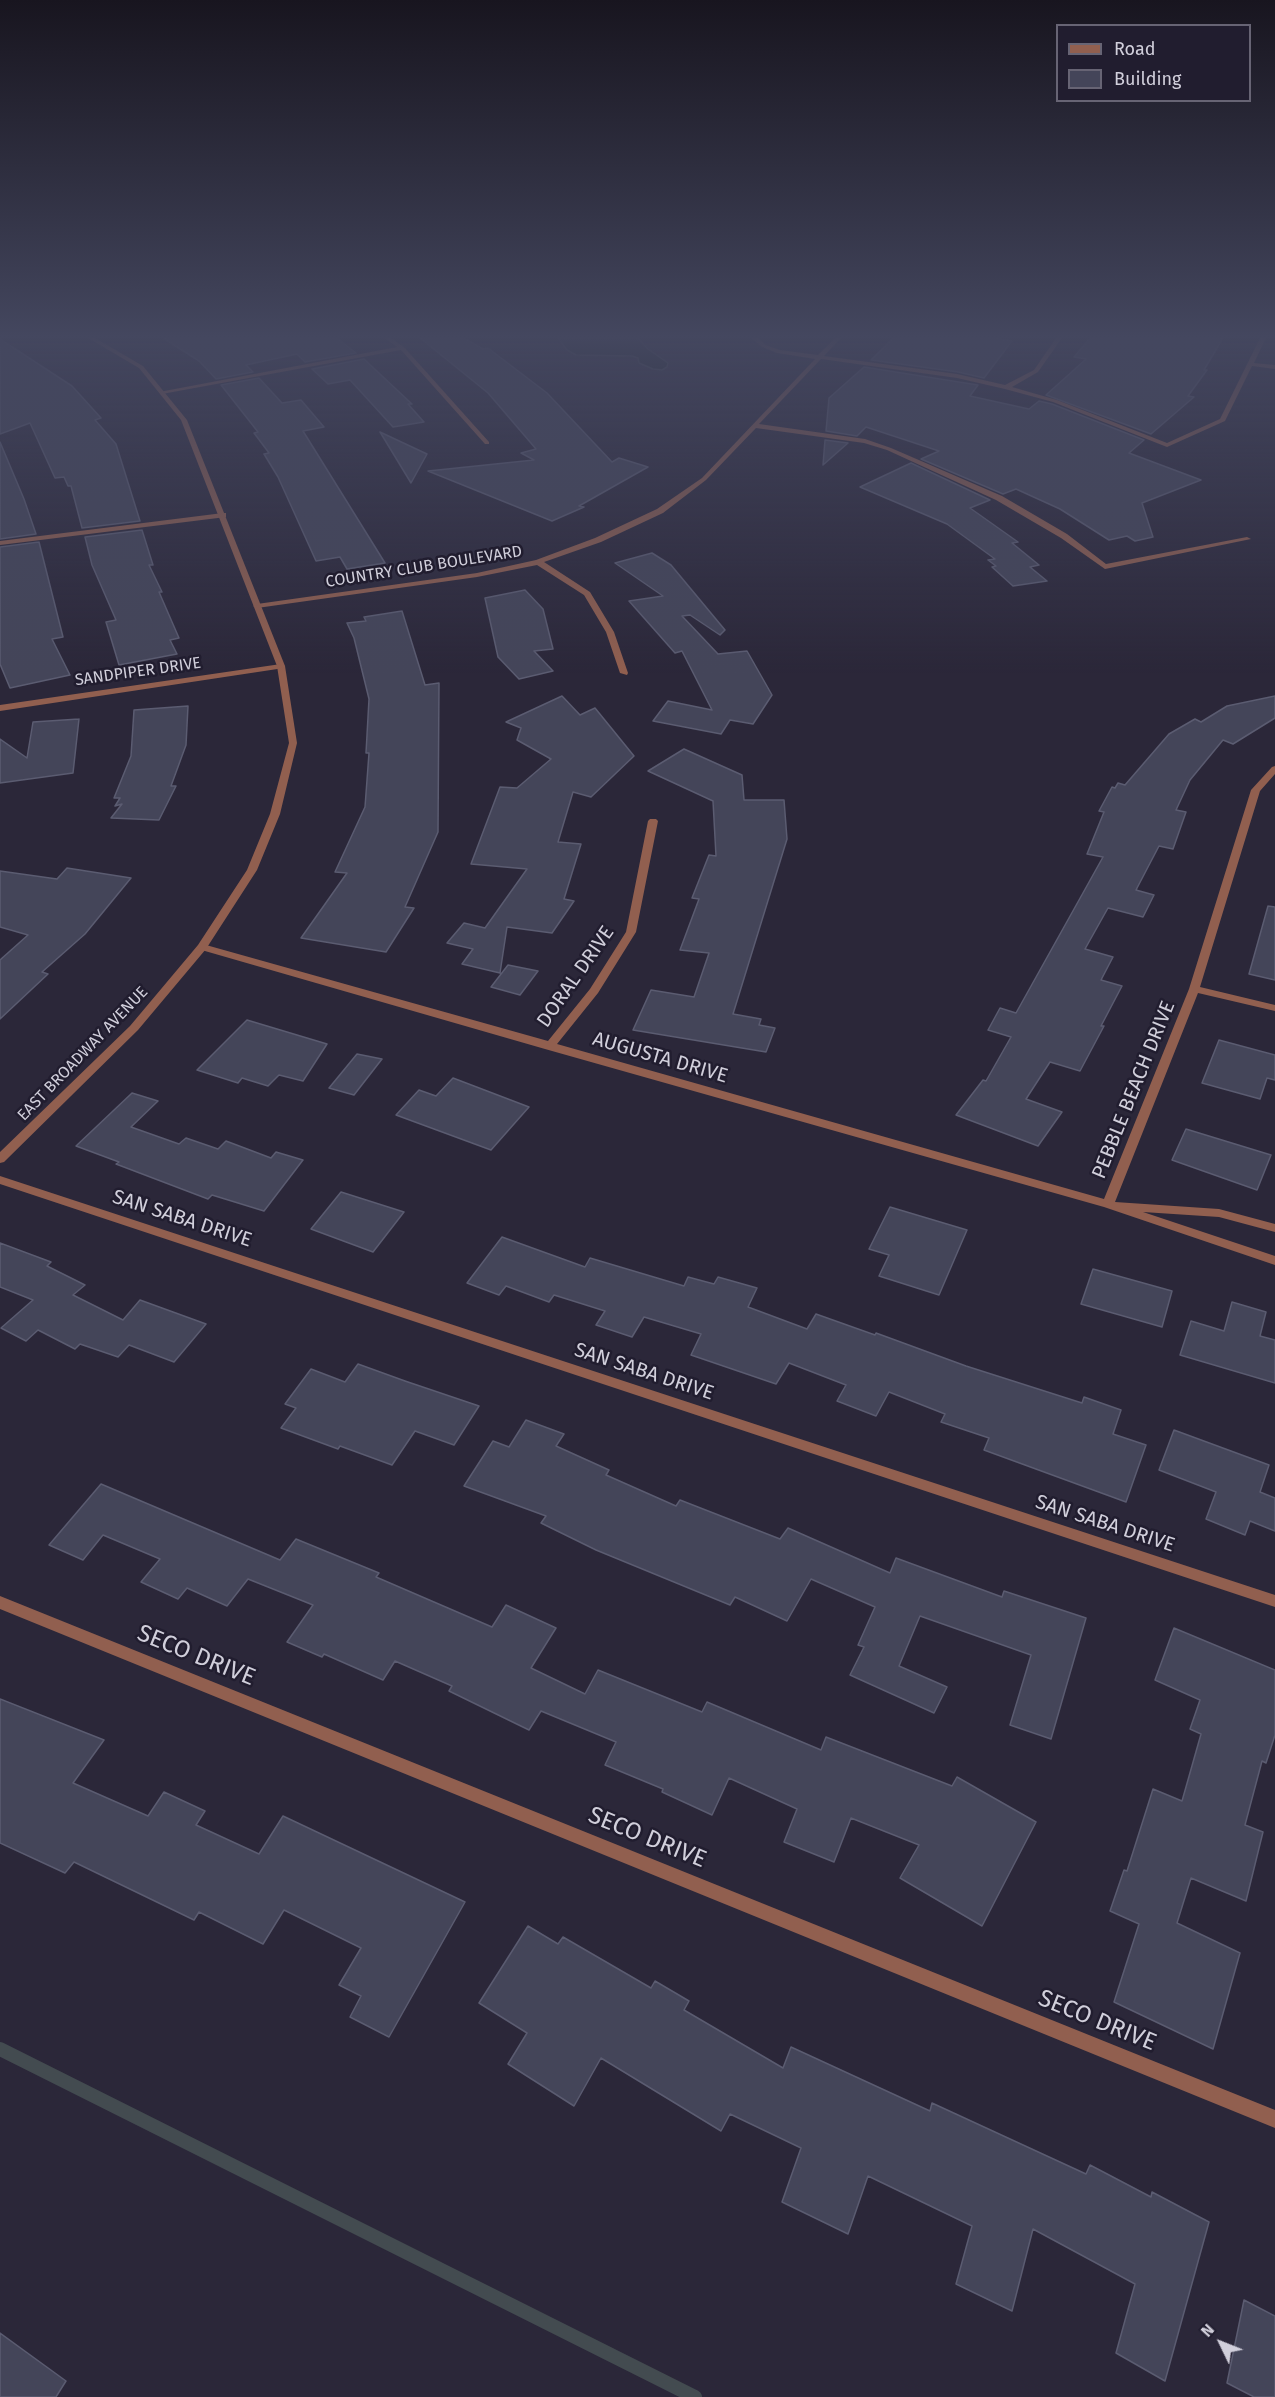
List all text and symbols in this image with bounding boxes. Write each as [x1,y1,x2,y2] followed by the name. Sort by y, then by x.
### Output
[1056,24,1251,102] legend
[1114,38,1156,60] text: Road
[1114,68,1181,90] text: Building
[324,542,524,592] street label: COUNTRY CLUB BOULEVARD
[74,654,202,690] street label: SANDPIPER DRIVE
[532,922,620,1032] street label: DORAL DRIVE
[14,983,152,1125] street label: EAST BROADWAY AVENUE
[1087,998,1181,1182] street label: PEBBLE BEACH DRIVE
[590,1027,730,1089] street label: AUGUSTA DRIVE
[109,1185,255,1253] street label: SAN SABA DRIVE
[571,1338,717,1406] street label: SAN SABA DRIVE
[1032,1490,1178,1558] street label: SAN SABA DRIVE
[133,1619,259,1693] street label: SECO DRIVE
[584,1801,710,1875] street label: SECO DRIVE
[1034,1984,1160,2058] street label: SECO DRIVE
[1191,2313,1251,2373] north arrow
[1197,2320,1218,2341] text: N

